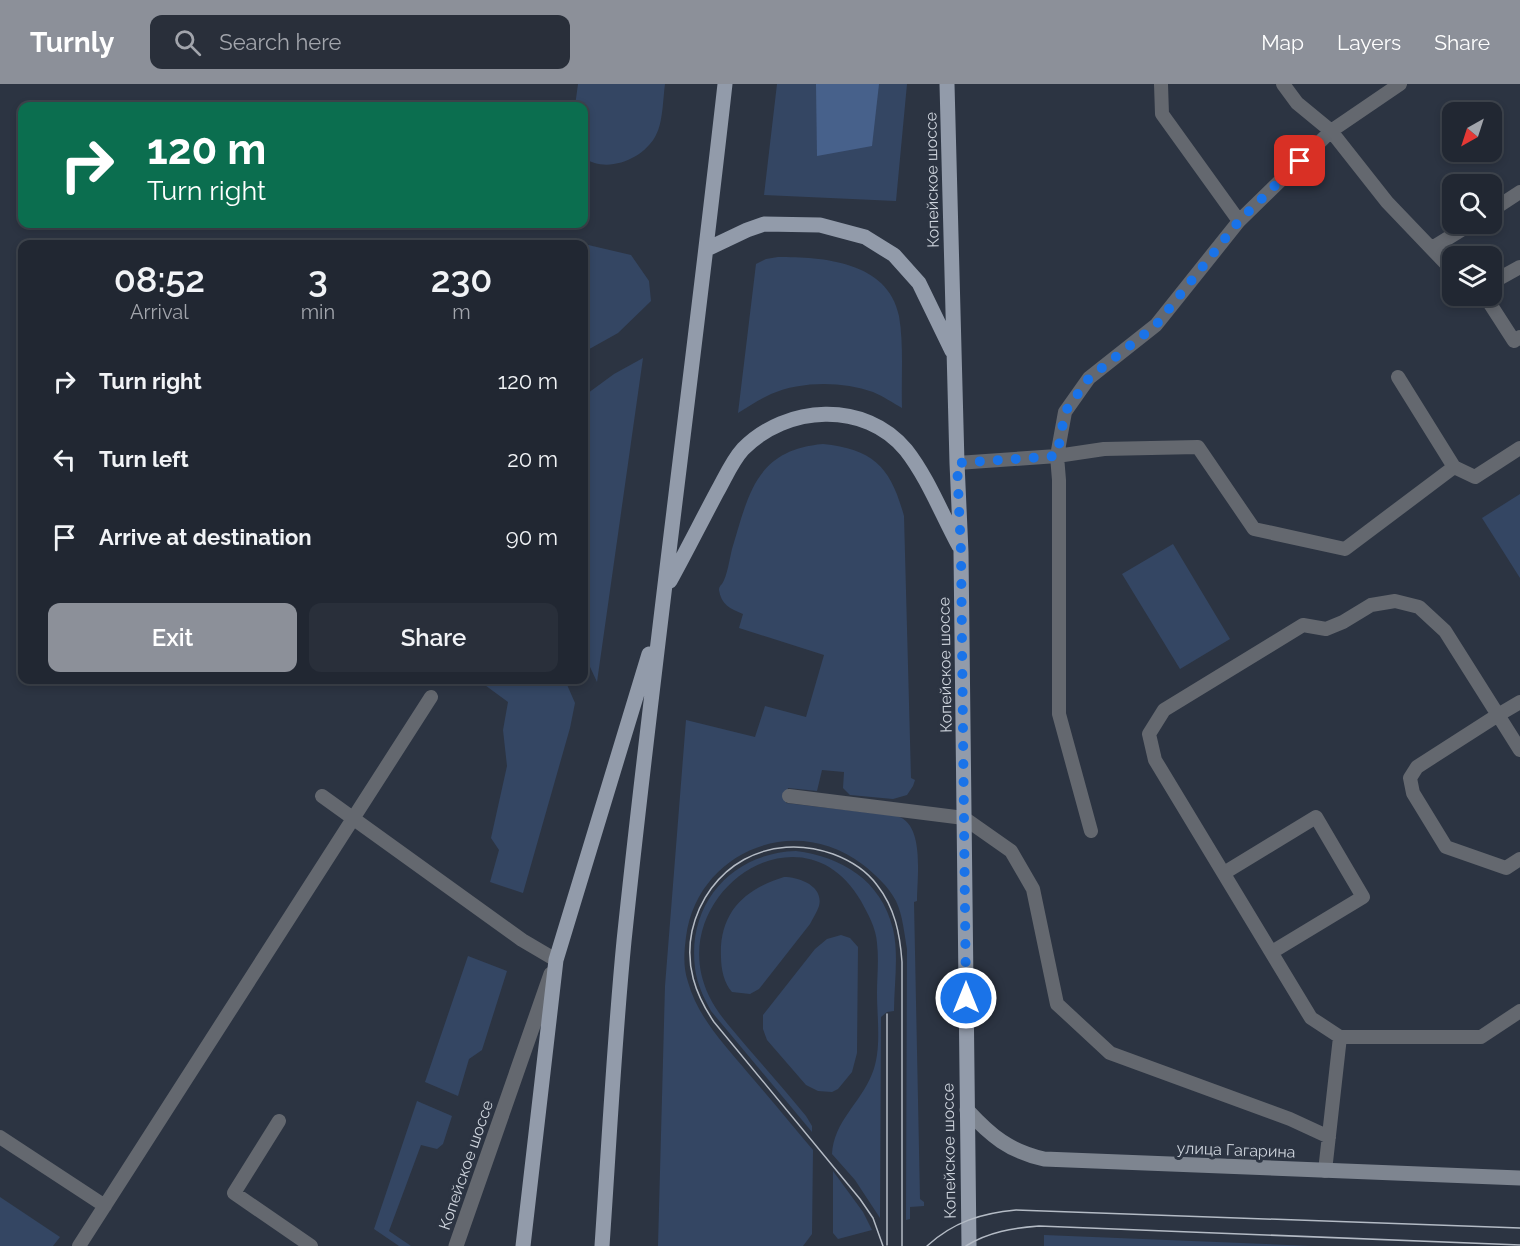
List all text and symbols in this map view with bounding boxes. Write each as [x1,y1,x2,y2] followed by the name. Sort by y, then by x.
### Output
[150,15,570,69] search box
[30,26,114,59] text: Turnly
[171,26,204,59] icon: search
[219,29,341,55] text: Search here
[1261,30,1304,55] text: Map
[1337,30,1401,55] text: Layers
[1434,30,1490,55] text: Share
[1442,102,1502,162] north arrow
[1442,102,1502,306] map controls
[921,112,943,248] street label: Копейское шоссе
[147,125,266,174] text: 120 m
[48,126,126,204] icon: right
[1274,135,1325,186] pin
[1283,144,1316,177] icon: arrive
[1442,174,1502,234] button: search
[147,175,266,206] text: Turn right
[1442,246,1502,306] button: layers
[114,258,205,300] text: 08:52
[308,258,328,300] text: 3
[431,258,492,300] text: 230
[130,300,189,324] text: Arrival
[301,300,335,324] text: min
[452,300,471,324] text: m
[48,365,81,398] icon: right
[99,368,202,394] text: Turn right
[498,368,558,394] text: 120 m
[48,443,81,476] icon: left
[99,446,189,472] text: Turn left
[507,446,558,472] text: 20 m
[48,521,81,554] icon: arrive
[99,524,312,550] text: Arrive at destination
[506,524,558,550] text: 90 m
[934,597,956,733] street label: Копейское шоссе
[48,603,297,672] button: Exit
[309,603,558,672] button: Share
[934,966,998,1030] position arrow
[938,1083,960,1219] street label: Копейское шоссе
[435,1098,497,1232] street label: Копейское шоссе
[1176,1138,1296,1162] street label: улица Гагарина

